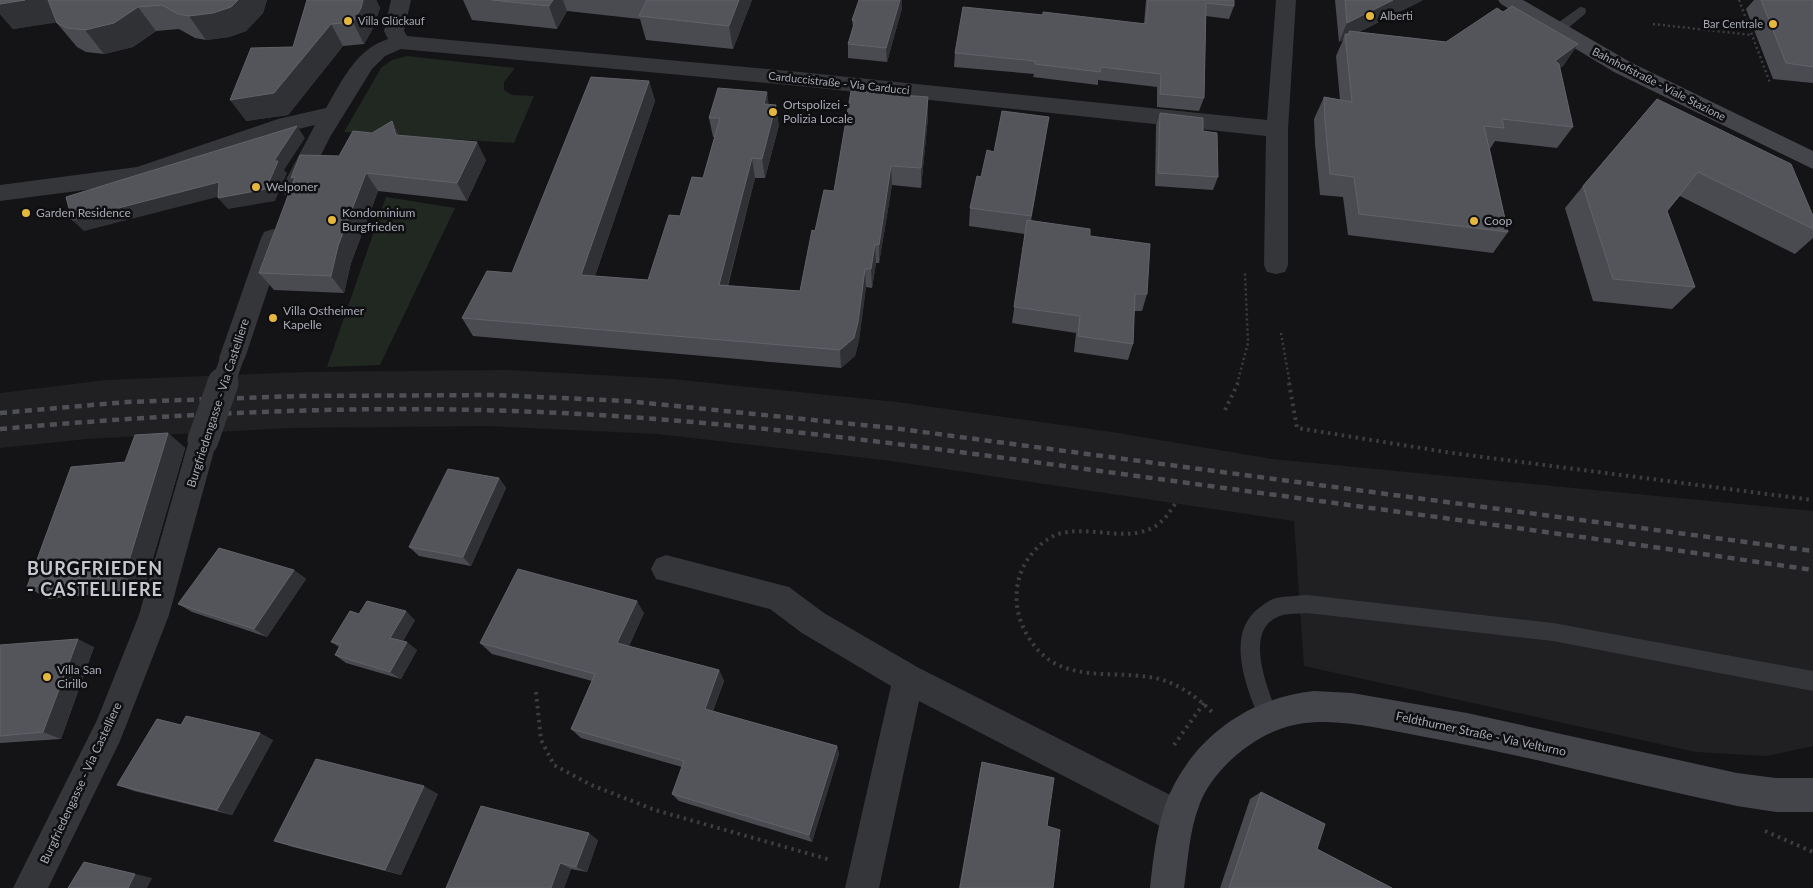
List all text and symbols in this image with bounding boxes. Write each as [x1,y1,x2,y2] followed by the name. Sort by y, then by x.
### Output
[1380,9,1413,22] place label: Alberti
[1364,10,1376,22] marker: Alberti
[358,14,425,27] place label: Villa Glückauf
[342,15,354,27] marker: Villa Glückauf
[1703,17,1763,30] place label: Bar Centrale
[1767,18,1779,30] marker: Bar Centrale
[1590,44,1728,123] street label: Bahnhofstraße - Viale Stazione
[768,69,911,96] street label: Carduccistraße - Via Carducci
[783,97,853,126] place label: Ortspolizei - Polizia Locale
[767,106,779,118] marker: Ortspolizei - Polizia Locale
[266,179,318,194] place label: Welponer
[250,181,262,193] marker: Welponer
[36,205,131,220] place label: Garden Residence
[342,205,416,234] place label: Kondominium Burgfrieden
[20,207,32,219] marker: Garden Residence
[1484,213,1513,228] place label: Coop
[326,214,338,226] marker: Kondominium Burgfrieden
[1468,215,1480,227] marker: Coop
[283,303,365,332] place label: Villa Ostheimer Kapelle
[267,312,279,324] marker: Villa Ostheimer Kapelle
[183,317,252,489] street label: Burgfriedengasse - Via Castelliere
[27,557,163,600] district label: BURGFRIEDEN - CASTELLIERE
[57,662,102,691] place label: Villa San Cirillo
[41,671,53,683] marker: Villa San Cirillo
[36,700,125,866] street label: Burgfriedengasse - Via Castelliere
[1395,708,1568,759] street label: Feldthurner Straße - Via Velturno

